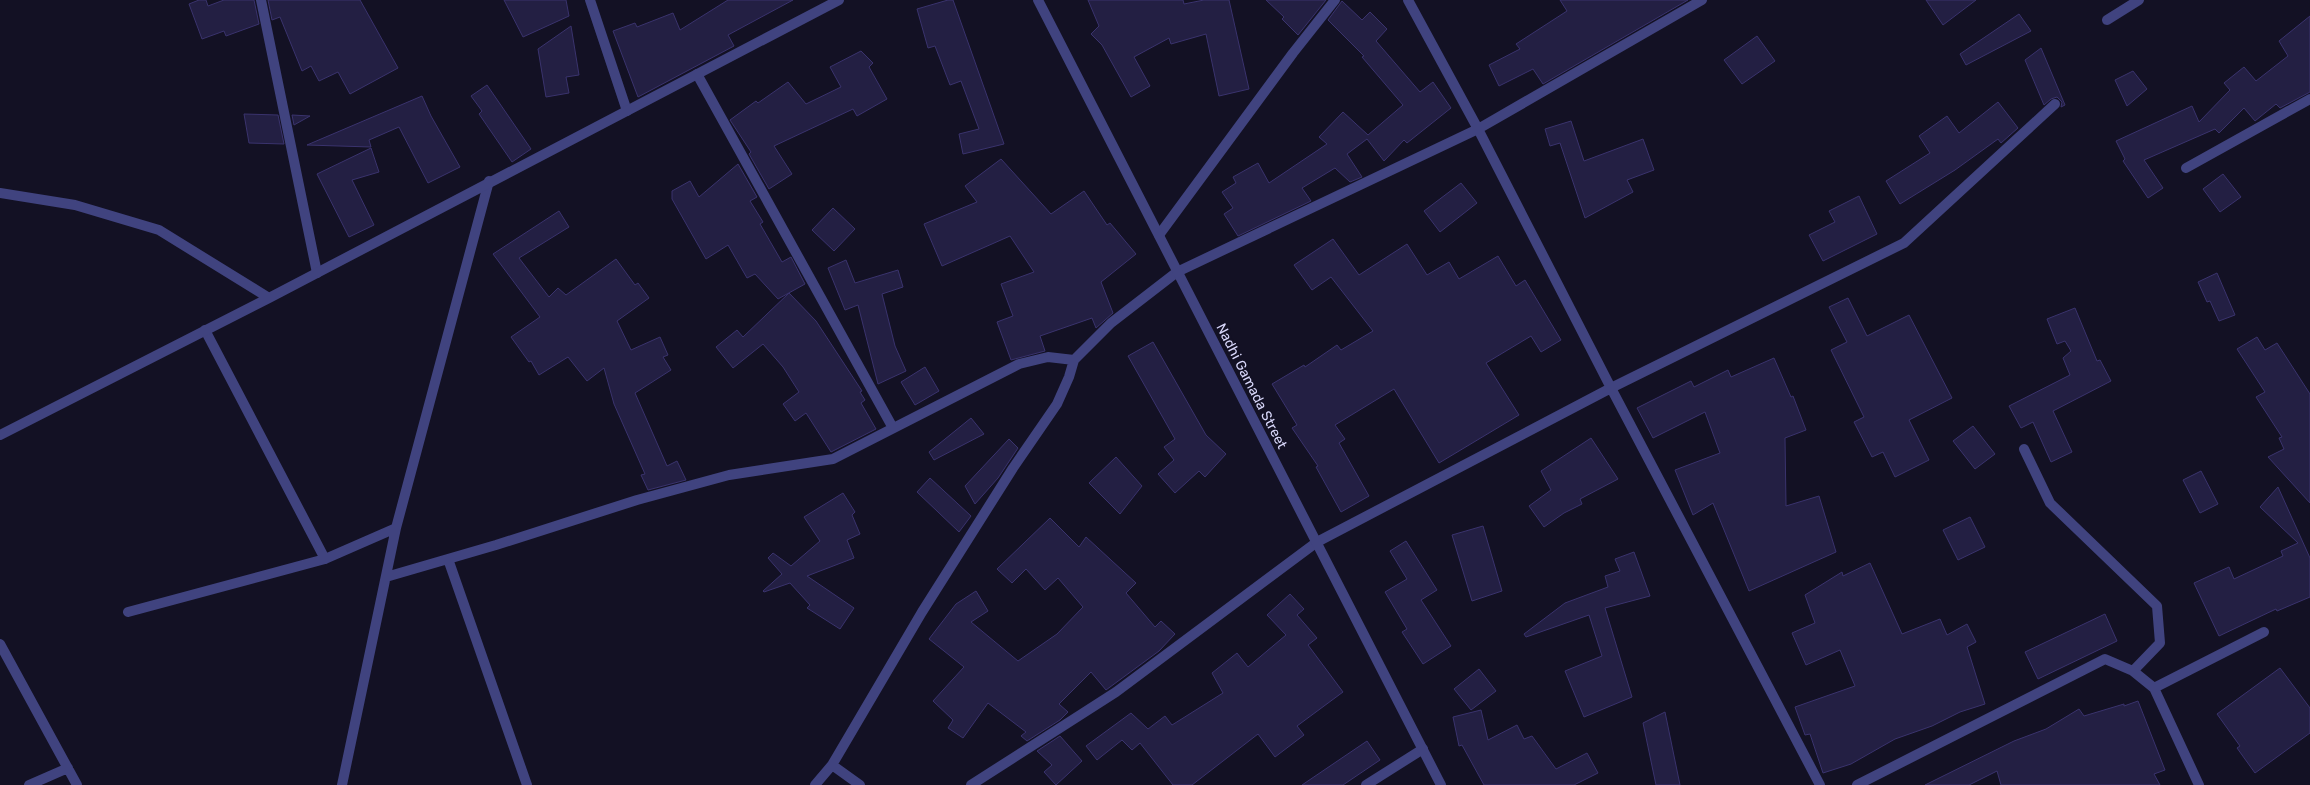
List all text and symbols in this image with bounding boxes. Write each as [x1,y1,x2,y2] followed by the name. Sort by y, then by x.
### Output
[1213,321,1291,452] street label: Nadhi Gamada Street

